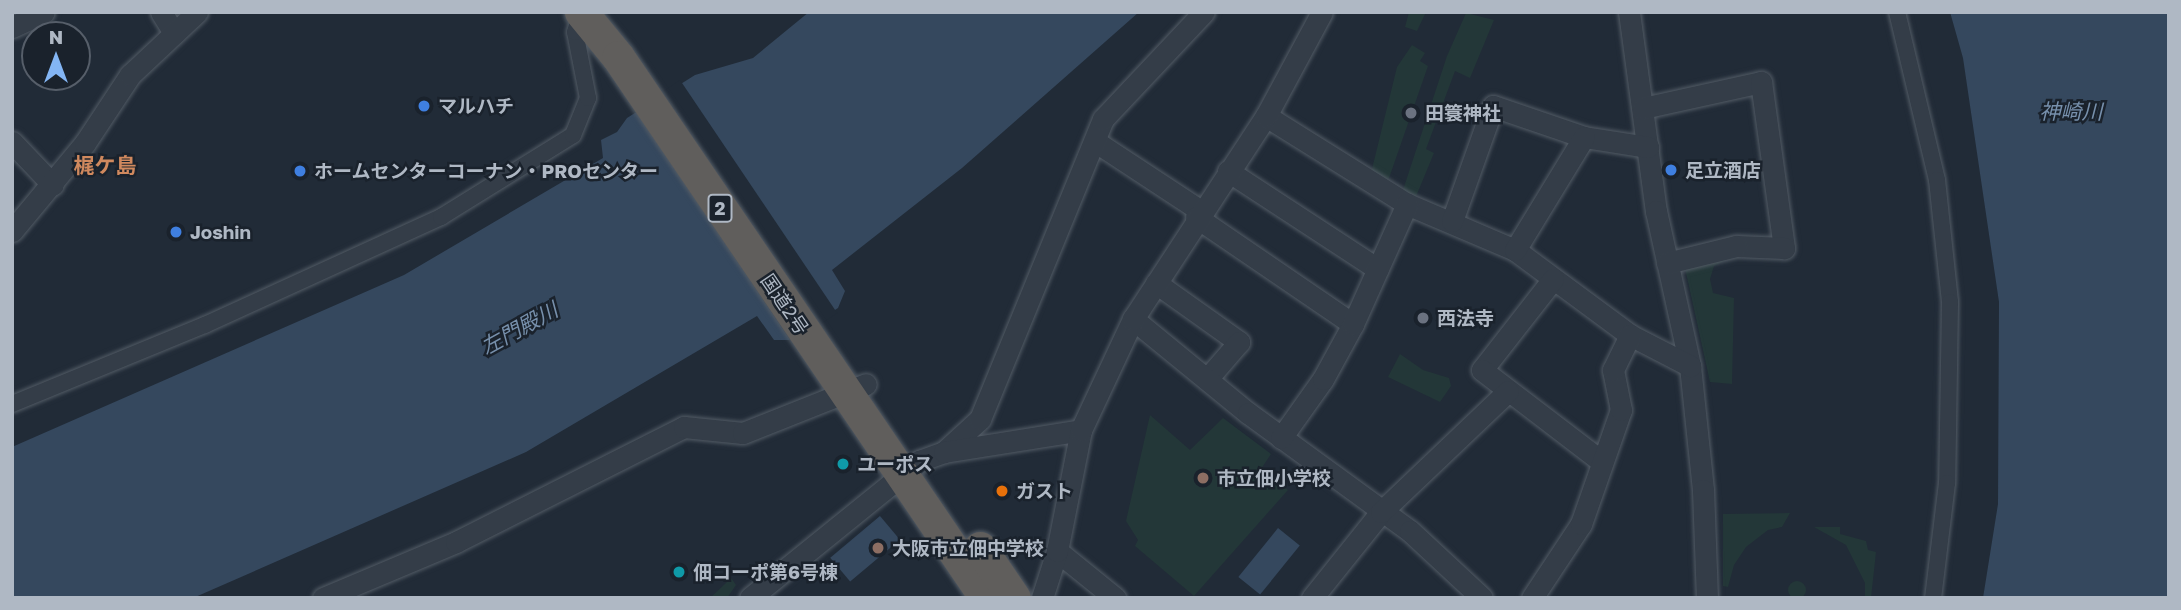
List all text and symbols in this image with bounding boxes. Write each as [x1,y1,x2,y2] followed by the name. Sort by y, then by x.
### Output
[21,21,91,91] north arrow
[49,25,63,48] text: N
[438,95,514,117] place label: マルハチ
[416,98,432,114] marker: マルハチ
[2040,98,2102,124] water label: 神崎川
[1425,102,1501,124] place label: 田簑神社
[1403,105,1419,121] marker: 田簑神社
[74,152,136,178] district label: 梶ケ島
[1685,159,1761,181] place label: 足立酒店
[314,160,659,182] place label: ホームセンターコーナン・PROセンター
[1663,162,1679,178] marker: 足立酒店
[292,163,308,179] marker: ホームセンターコーナン・PROセンター
[706,194,734,223] road number: 2
[190,221,251,243] place label: Joshin
[168,224,184,240] marker: Joshin
[757,269,813,339] street label: 国道2号
[476,297,562,359] water label: 左門殿川
[1437,307,1494,329] place label: 西法寺
[1415,310,1431,326] marker: 西法寺
[857,453,933,475] place label: ユーポス
[835,456,851,472] marker: ユーポス
[1217,467,1331,489] place label: 市立佃小学校
[1195,470,1211,486] marker: 市立佃小学校
[1016,480,1073,502] place label: ガスト
[994,483,1010,499] marker: ガスト
[892,537,1044,559] place label: 大阪市立佃中学校
[870,540,886,556] marker: 大阪市立佃中学校
[693,561,838,583] place label: 佃コーポ第6号棟
[671,564,687,580] marker: 佃コーポ第6号棟

